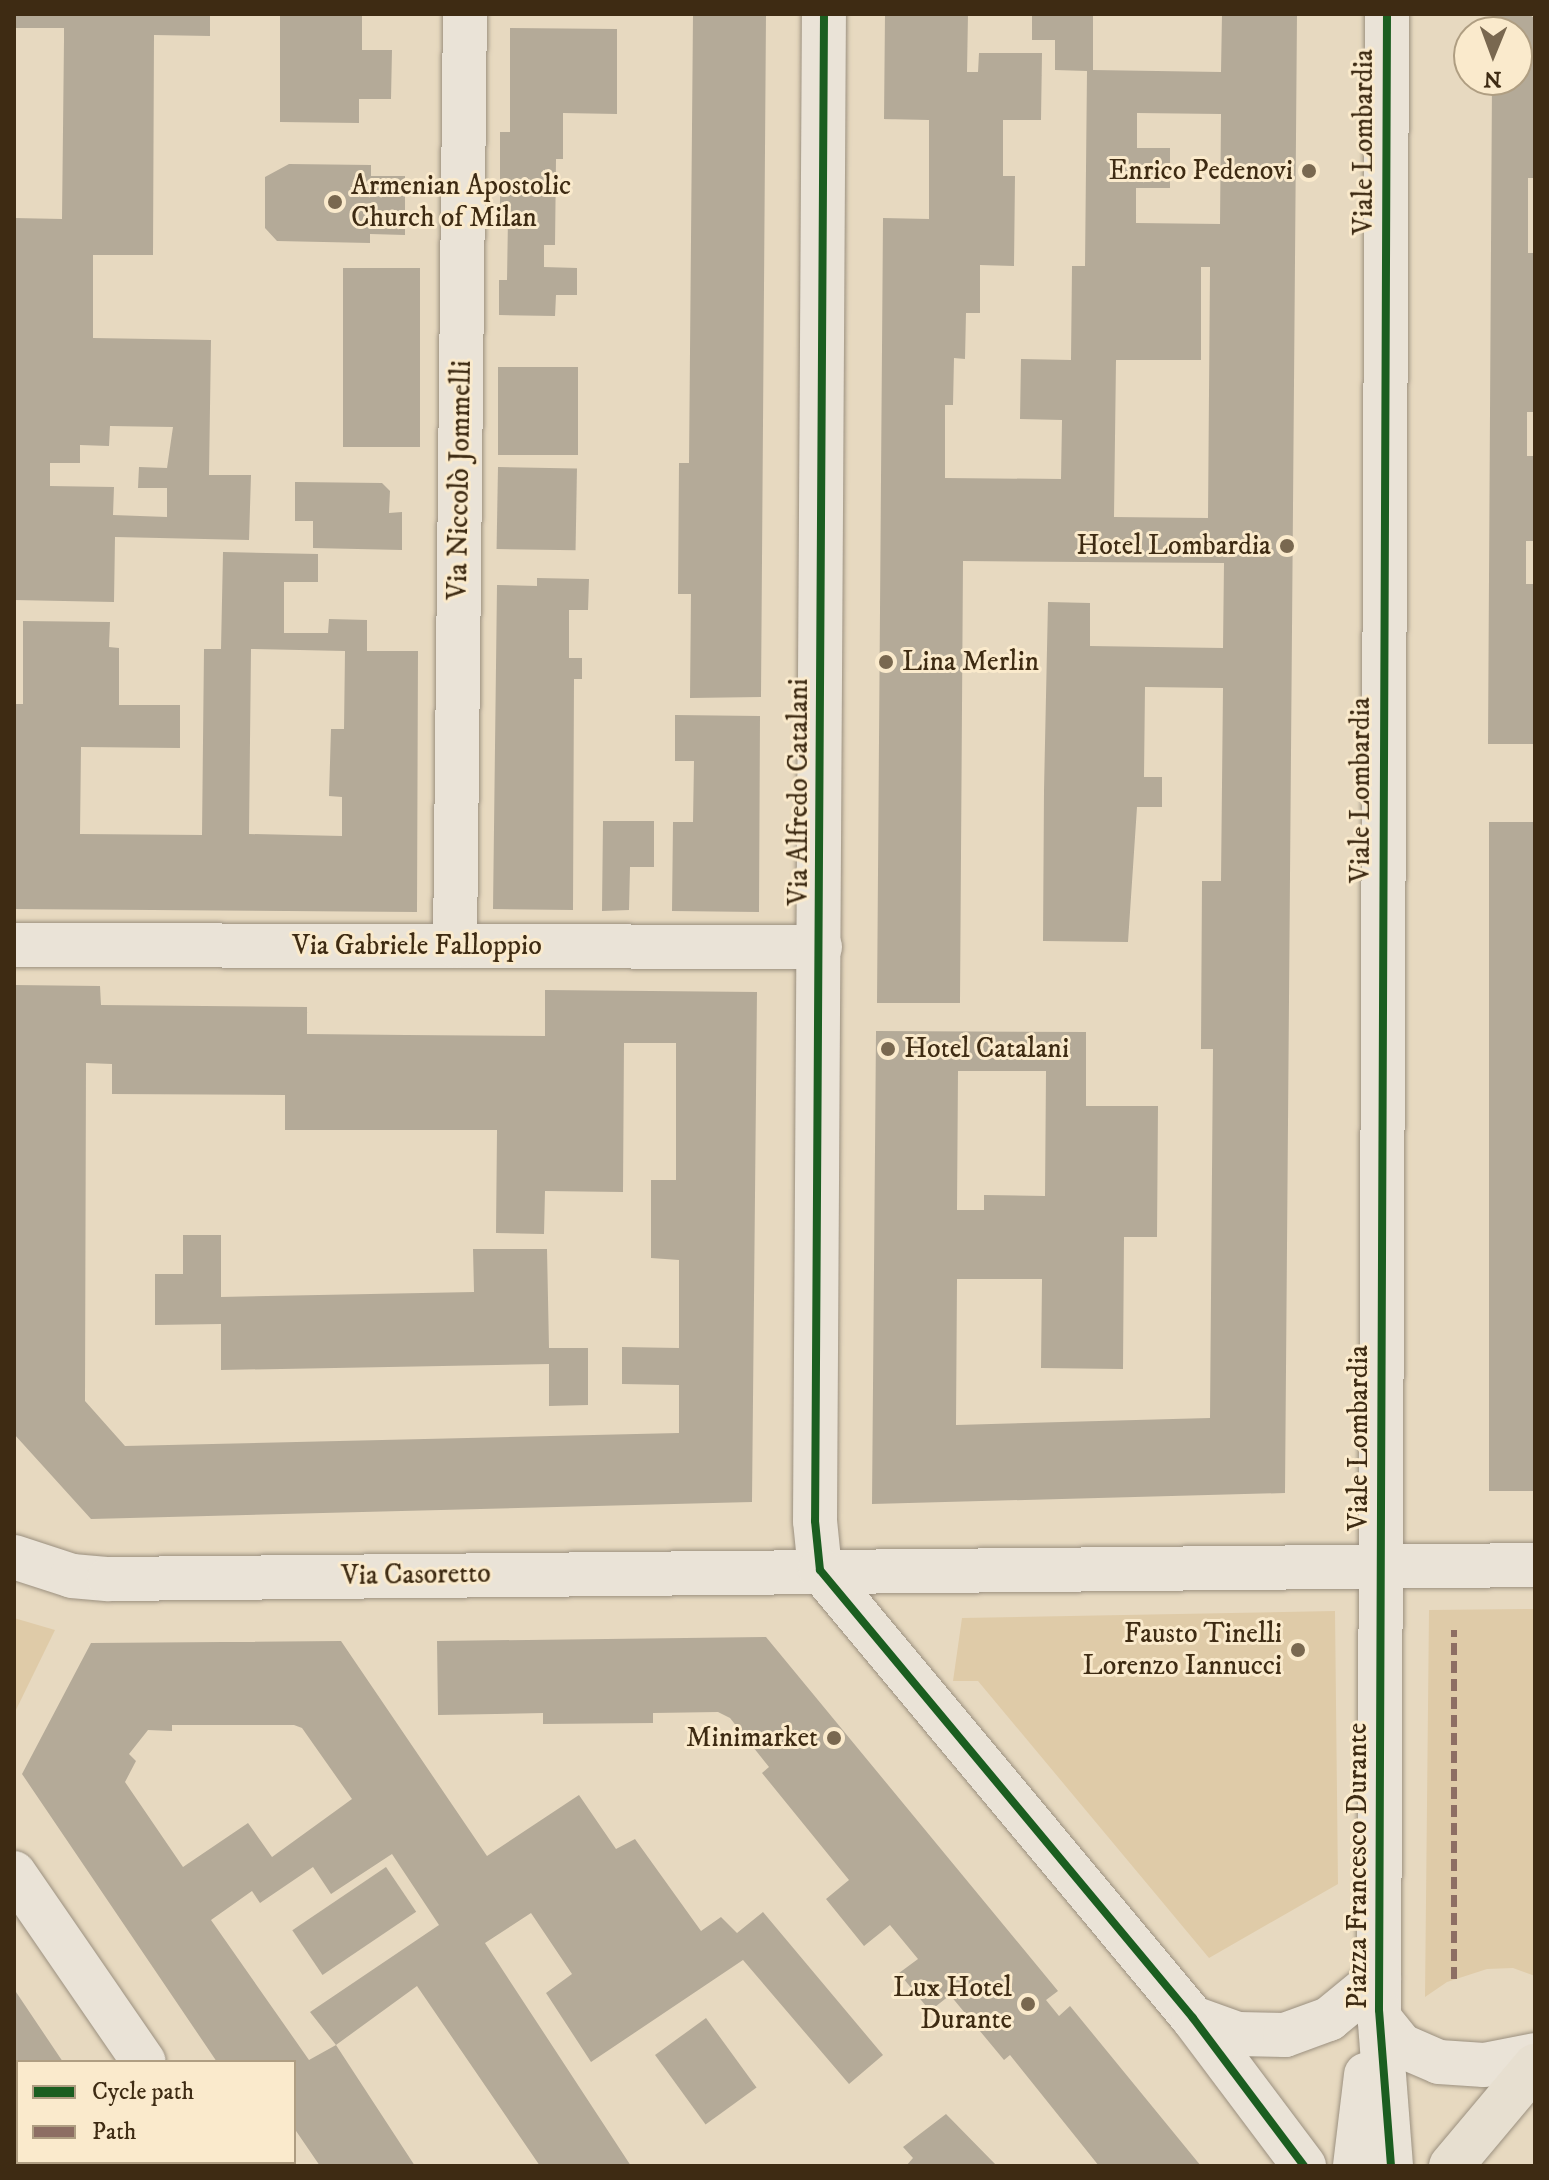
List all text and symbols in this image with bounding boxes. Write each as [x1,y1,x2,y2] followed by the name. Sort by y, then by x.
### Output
[1453,16,1533,96] north arrow
[1347,49,1381,235] street label: Viale Lombardia
[1483,65,1502,92] text: N
[1108,154,1293,188] place label: Enrico Pedenovi
[1300,162,1318,180] marker: Enrico Pedenovi
[351,169,571,235] place label: Armenian Apostolic Church of Milan
[326,193,344,211] marker: Armenian Apostolic Church of Milan
[441,360,479,600] street label: Via Niccolò Jommelli
[1076,529,1271,563] place label: Hotel Lombardia
[1278,537,1296,555] marker: Hotel Lombardia
[902,645,1039,679] place label: Lina Merlin
[877,653,895,671] marker: Lina Merlin
[782,679,816,905] street label: Via Alfredo Catalani
[1344,697,1378,883] street label: Viale Lombardia
[292,929,542,963] street label: Via Gabriele Falloppio
[904,1032,1069,1066] place label: Hotel Catalani
[879,1040,897,1058] marker: Hotel Catalani
[1342,1345,1376,1531] street label: Viale Lombardia
[341,1557,491,1593] street label: Via Casoretto
[1082,1617,1282,1683] place label: Fausto Tinelli Lorenzo Iannucci
[1289,1641,1307,1659] marker: Fausto Tinelli Lorenzo Iannucci
[686,1721,818,1755] place label: Minimarket
[1341,1723,1375,2009] street label: Piazza Francesco Durante
[825,1729,843,1747] marker: Minimarket
[893,1971,1012,2037] place label: Lux Hotel Durante
[1019,1995,1037,2013] marker: Lux Hotel Durante
[16,2060,296,2164] legend
[92,2077,194,2107] text: Cycle path
[92,2117,136,2147] text: Path

